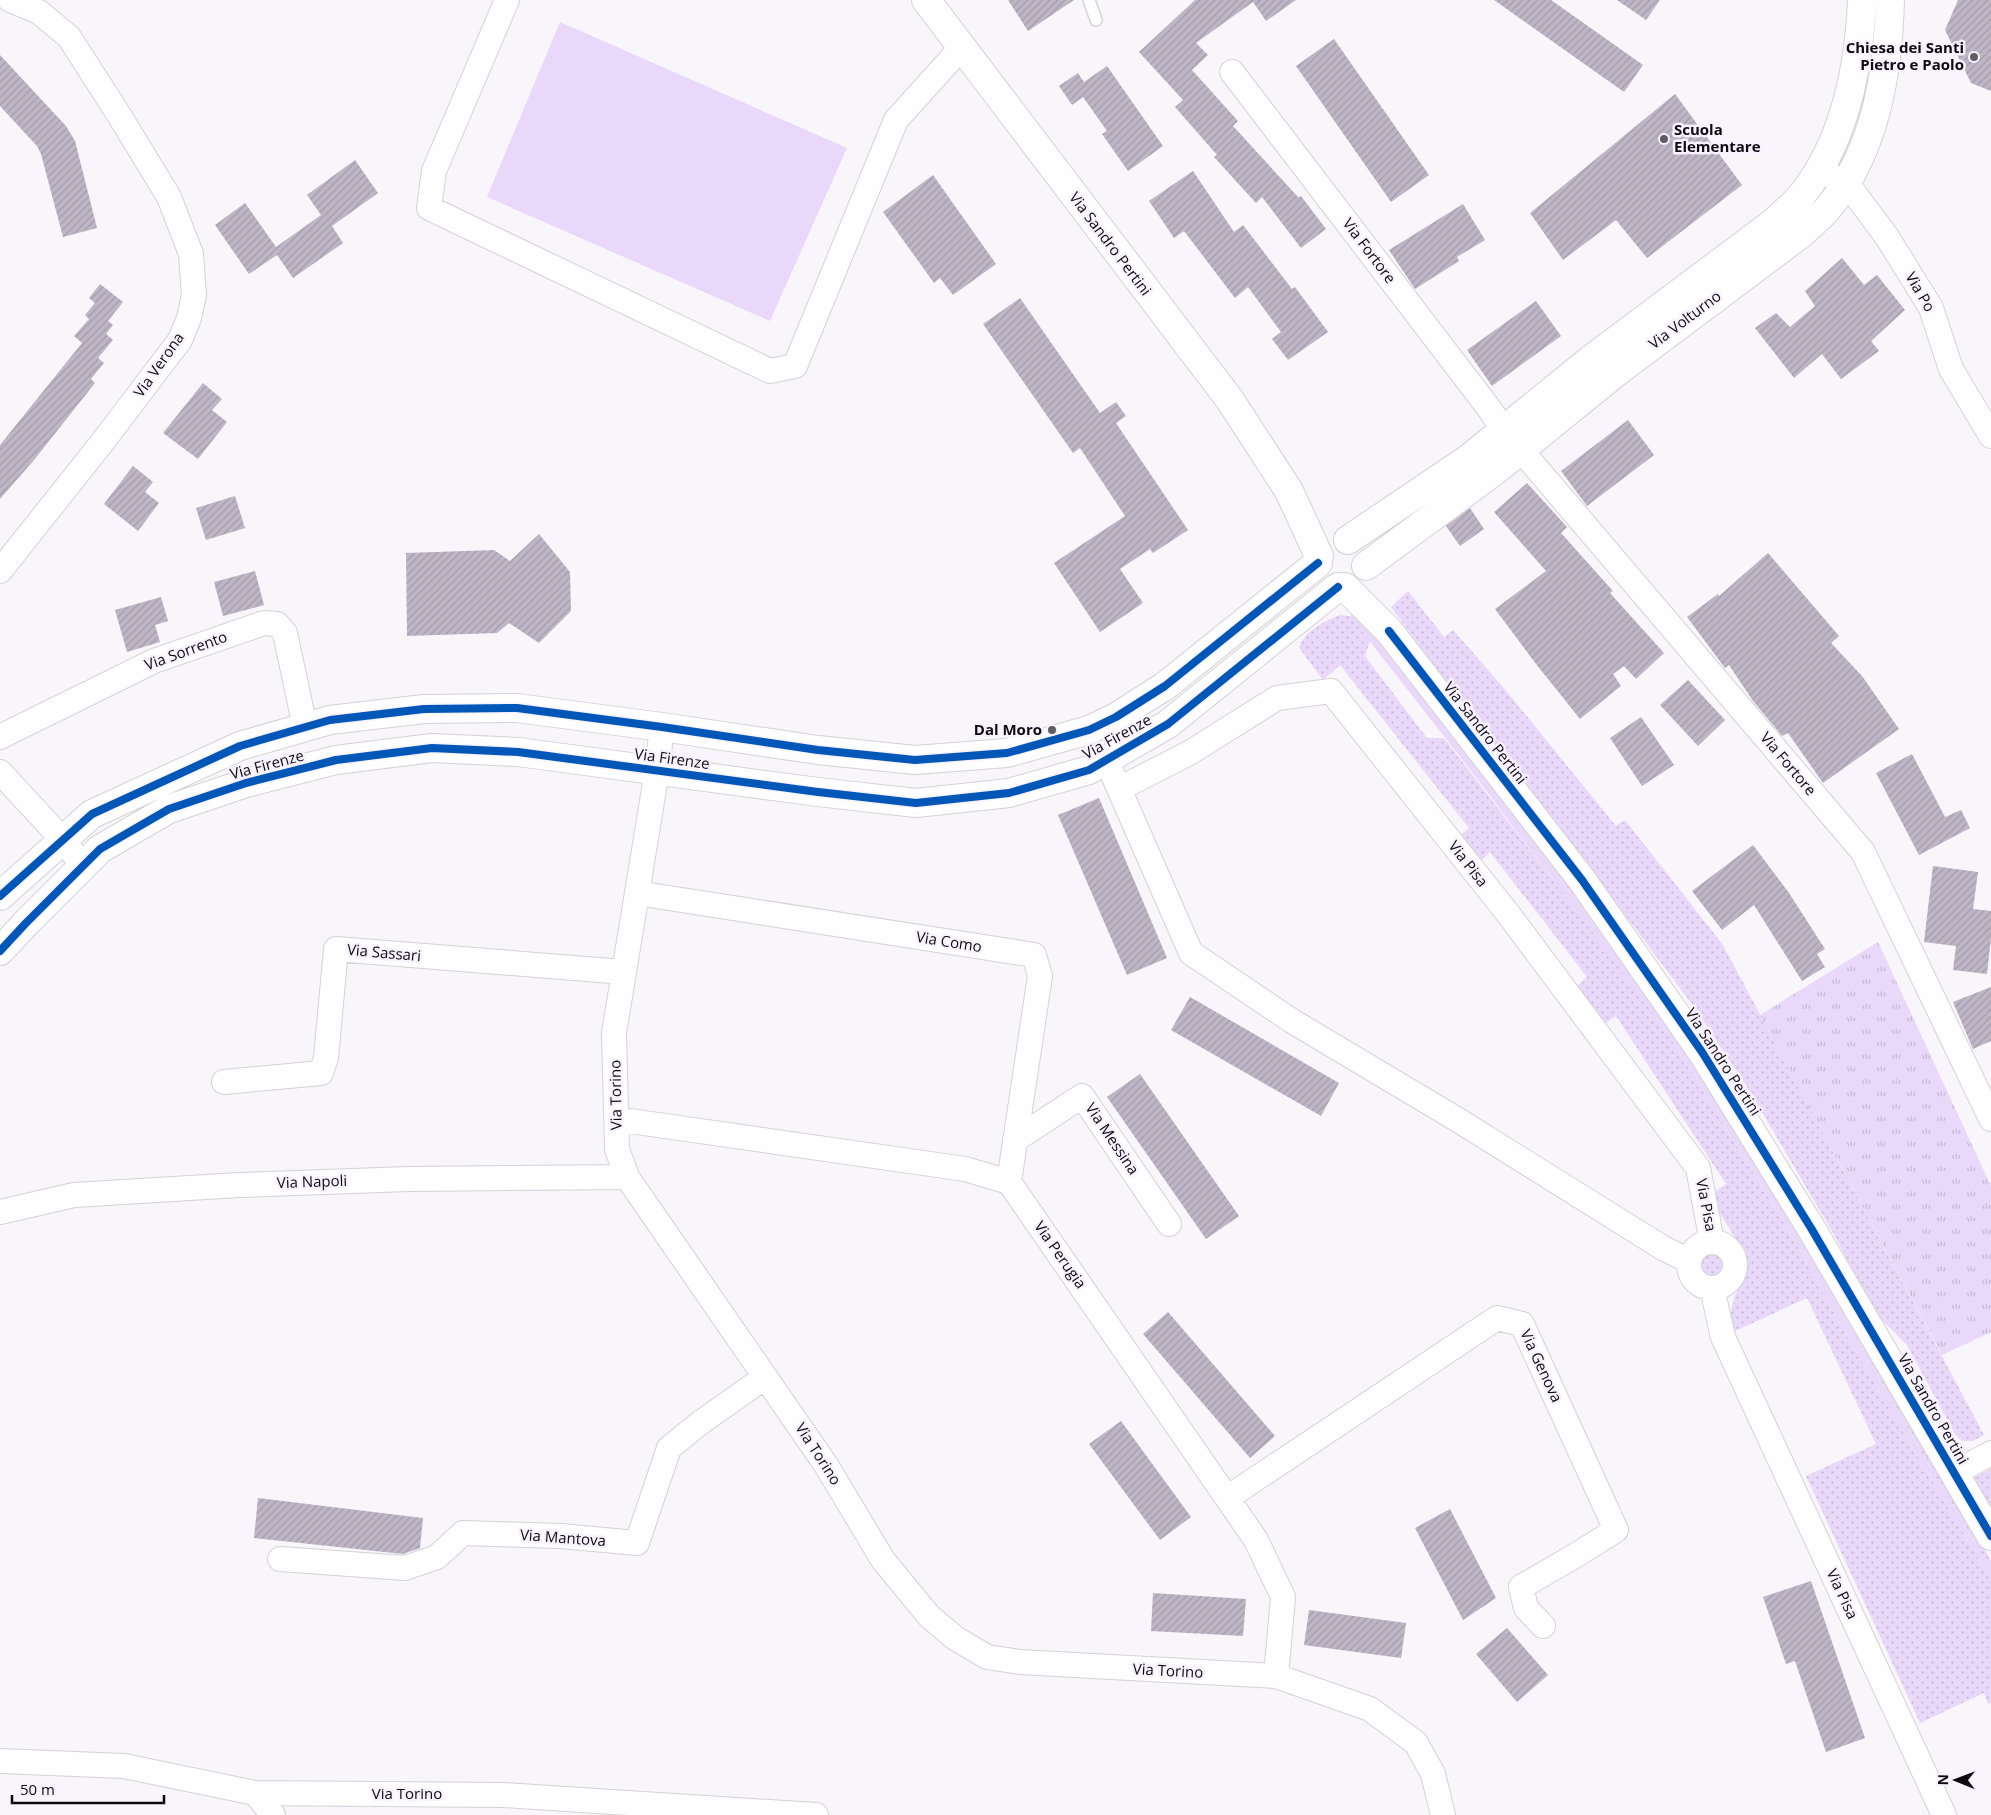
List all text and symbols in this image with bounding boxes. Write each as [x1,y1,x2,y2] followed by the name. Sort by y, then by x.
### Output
[1846,37,1964,74] place label: Chiesa dei Santi Pietro e Paolo
[1968,51,1980,63] marker: Chiesa dei Santi Pietro e Paolo
[1674,119,1761,156] place label: Scuola Elementare
[1658,133,1670,145] marker: Scuola Elementare
[1065,188,1156,299] street label: Via Sandro Pertini
[1339,214,1401,287] street label: Via Fortore
[1901,268,1940,315] street label: Via Po
[1644,285,1725,353] street label: Via Volturno
[128,328,188,401] street label: Via Verona
[142,626,230,674] street label: Via Sorrento
[1440,677,1532,788] street label: Via Sandro Pertini
[1079,709,1154,763] street label: Via Firenze
[974,719,1042,739] place label: Dal Moro
[1046,724,1058,736] marker: Dal Moro
[1756,728,1821,799] street label: Via Fortore
[633,743,711,773] street label: Via Firenze
[228,745,306,783] street label: Via Firenze
[1445,836,1493,891] street label: Via Pisa
[915,926,983,956] street label: Via Como
[346,939,422,965] street label: Via Sassari
[1682,1004,1766,1119] street label: Via Sandro Pertini
[604,1060,626,1130] street label: Via Torino
[1081,1099,1144,1178] street label: Via Messina
[276,1170,347,1192] street label: Via Napoli
[1692,1177,1722,1233] street label: Via Pisa
[1030,1217,1091,1292] street label: Via Perugia
[1516,1326,1568,1405] street label: Via Genova
[1894,1350,1974,1467] street label: Via Sandro Pertini
[791,1418,846,1488] street label: Via Torino
[519,1524,607,1550] street label: Via Mantova
[1823,1565,1863,1622] street label: Via Pisa
[1132,1658,1204,1682] street label: Via Torino
[1931,1755,1981,1805] north arrow
[12,1772,165,1804] scale bar
[1933,1774,1952,1786] text: N
[20,1779,55,1799] text: 50 m
[372,1783,442,1803] street label: Via Torino

